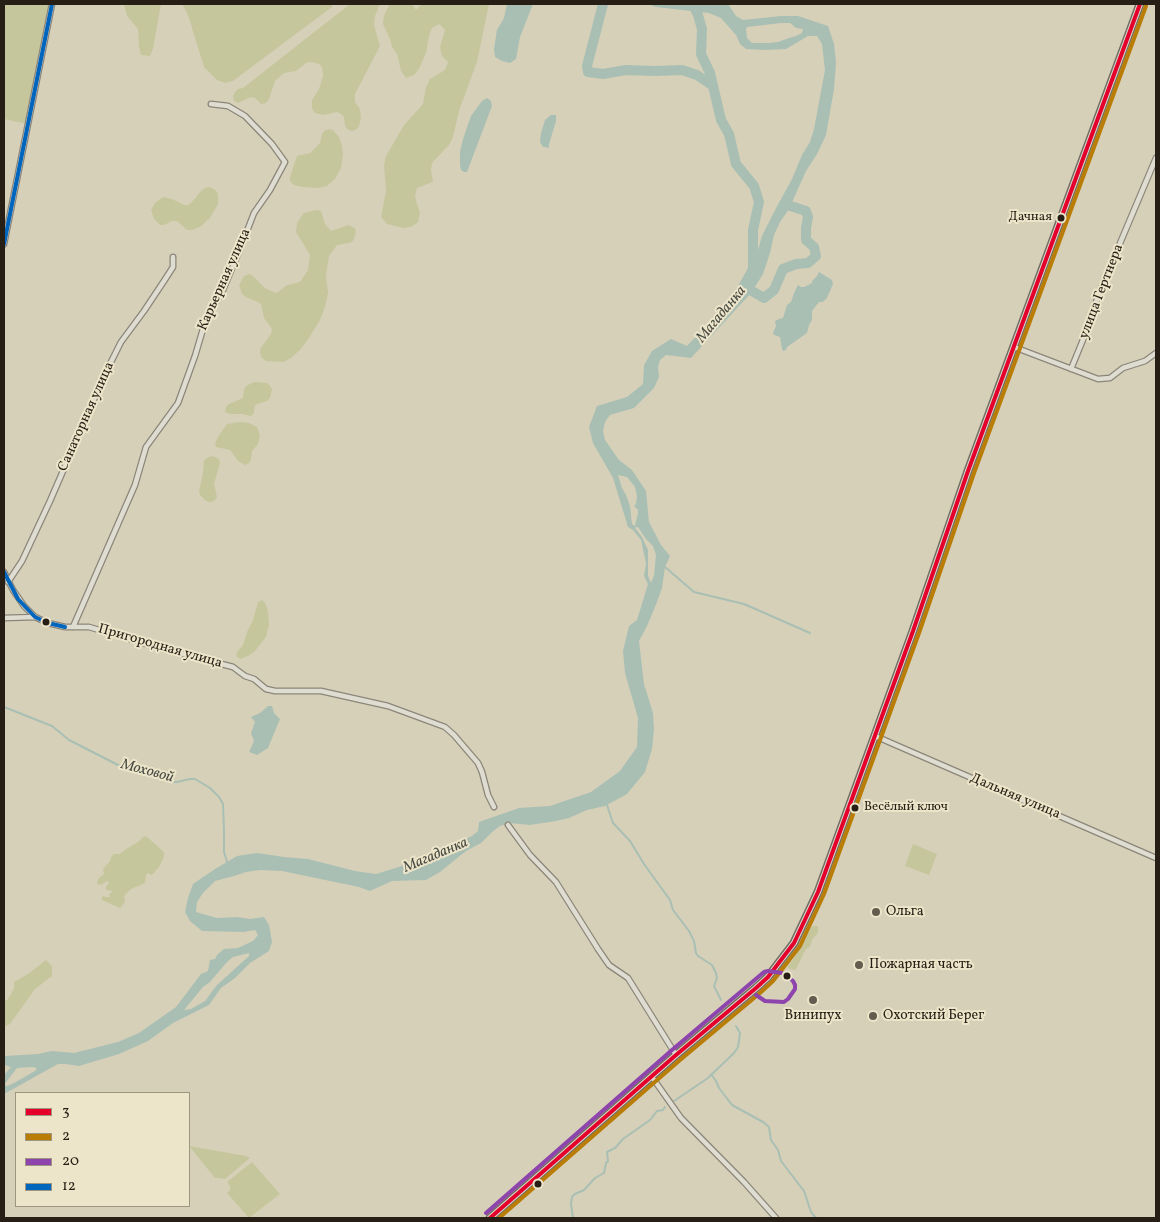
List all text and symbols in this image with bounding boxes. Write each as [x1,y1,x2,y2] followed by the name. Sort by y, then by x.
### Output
[1008,210,1052,226] place label: Дачная
[1056,213,1066,223] marker: Дачная
[195,226,255,334] street label: Карьерная улица
[1076,242,1128,342] street label: улица Гертнера
[693,283,751,347] water label: Магаданка
[55,360,119,474] street label: Санаторная улица
[41,617,51,627] unlabelled marker
[96,621,224,673] street label: Пригородная улица
[119,756,175,788] water label: Моховой
[967,770,1063,824] street label: Дальняя улица
[864,800,948,816] place label: Весёлый ключ
[850,803,860,813] marker: Весёлый ключ
[401,834,471,878] water label: Магаданка
[886,904,924,920] place label: Ольга
[870,906,882,918] marker: Ольга
[869,957,973,973] place label: Пожарная часть
[853,959,865,971] marker: Пожарная часть
[782,971,792,981] unlabelled marker
[807,994,819,1006] marker: Винипух
[784,1008,842,1024] place label: Винипух
[883,1008,984,1024] place label: Охотский Берег
[867,1010,879,1022] marker: Охотский Берег
[15,1092,190,1207] legend
[62,1101,70,1122] text: 3
[62,1126,70,1147] text: 2
[62,1151,79,1172] text: 20
[62,1176,76,1197] text: 12
[533,1179,543,1189] unlabelled marker

